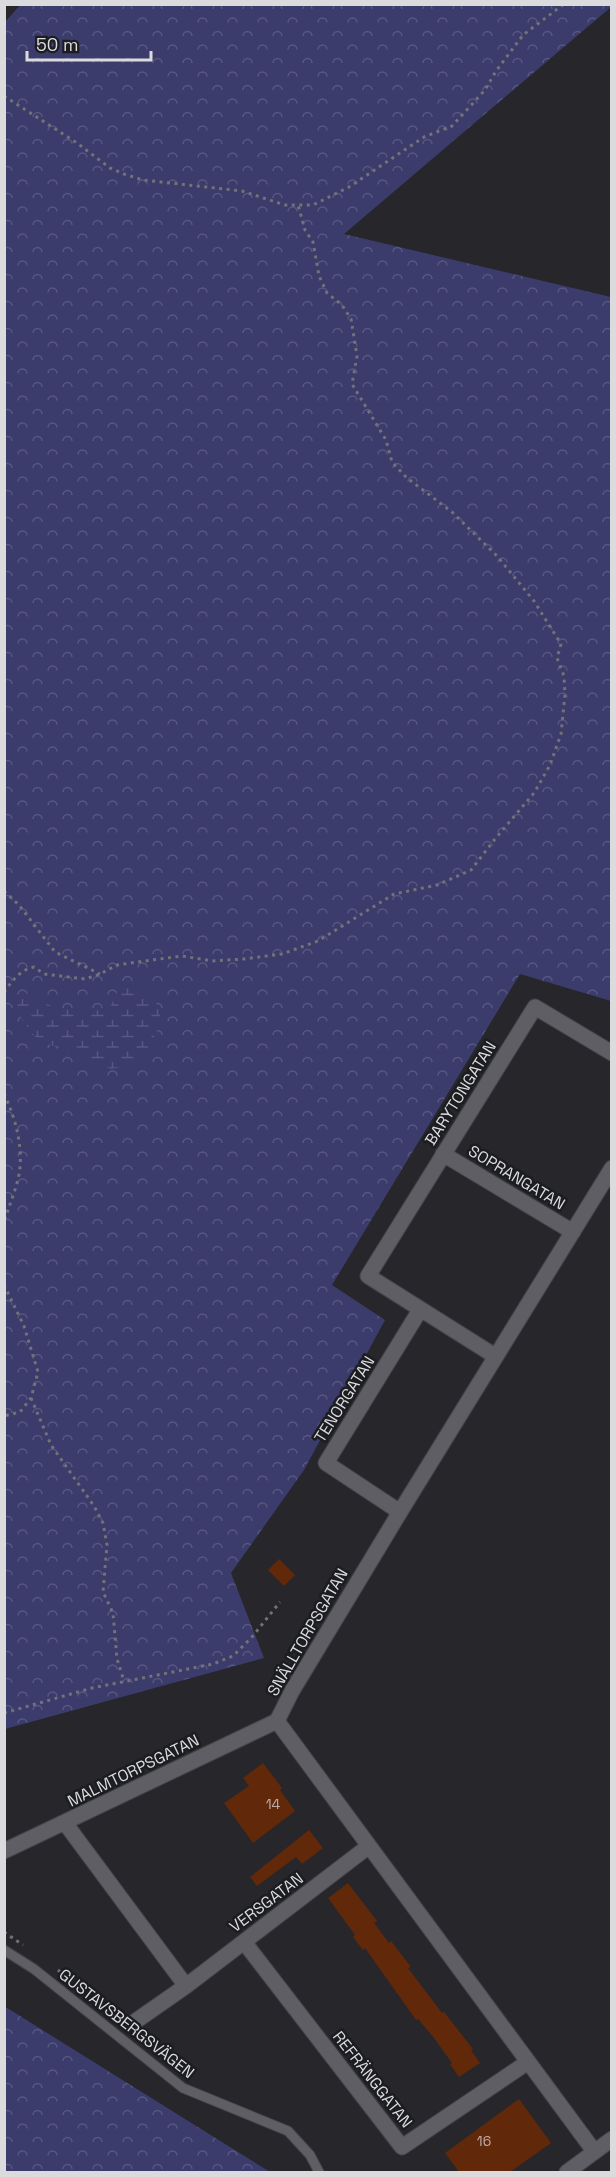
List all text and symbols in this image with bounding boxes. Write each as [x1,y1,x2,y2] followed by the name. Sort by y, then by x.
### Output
[27,24,152,62] scale bar
[36,33,78,56] text: 50 m
[420,1037,501,1149] street label: BARYTONGATAN
[464,1140,569,1215] street label: SOPRANGATAN
[310,1352,379,1446] street label: TENORGATAN
[262,1565,353,1700] street label: SNÄLLTORPSGATAN
[64,1729,203,1811] street label: MALMTORPSGATAN
[266,1795,281,1813] house number: 14
[225,1868,307,1937] street label: VERSGATAN
[55,1964,199,2083] street label: GUSTAVSBERGSVÄGEN
[328,2027,417,2132] street label: REFRÄNGGATAN
[477,2132,491,2150] house number: 16

